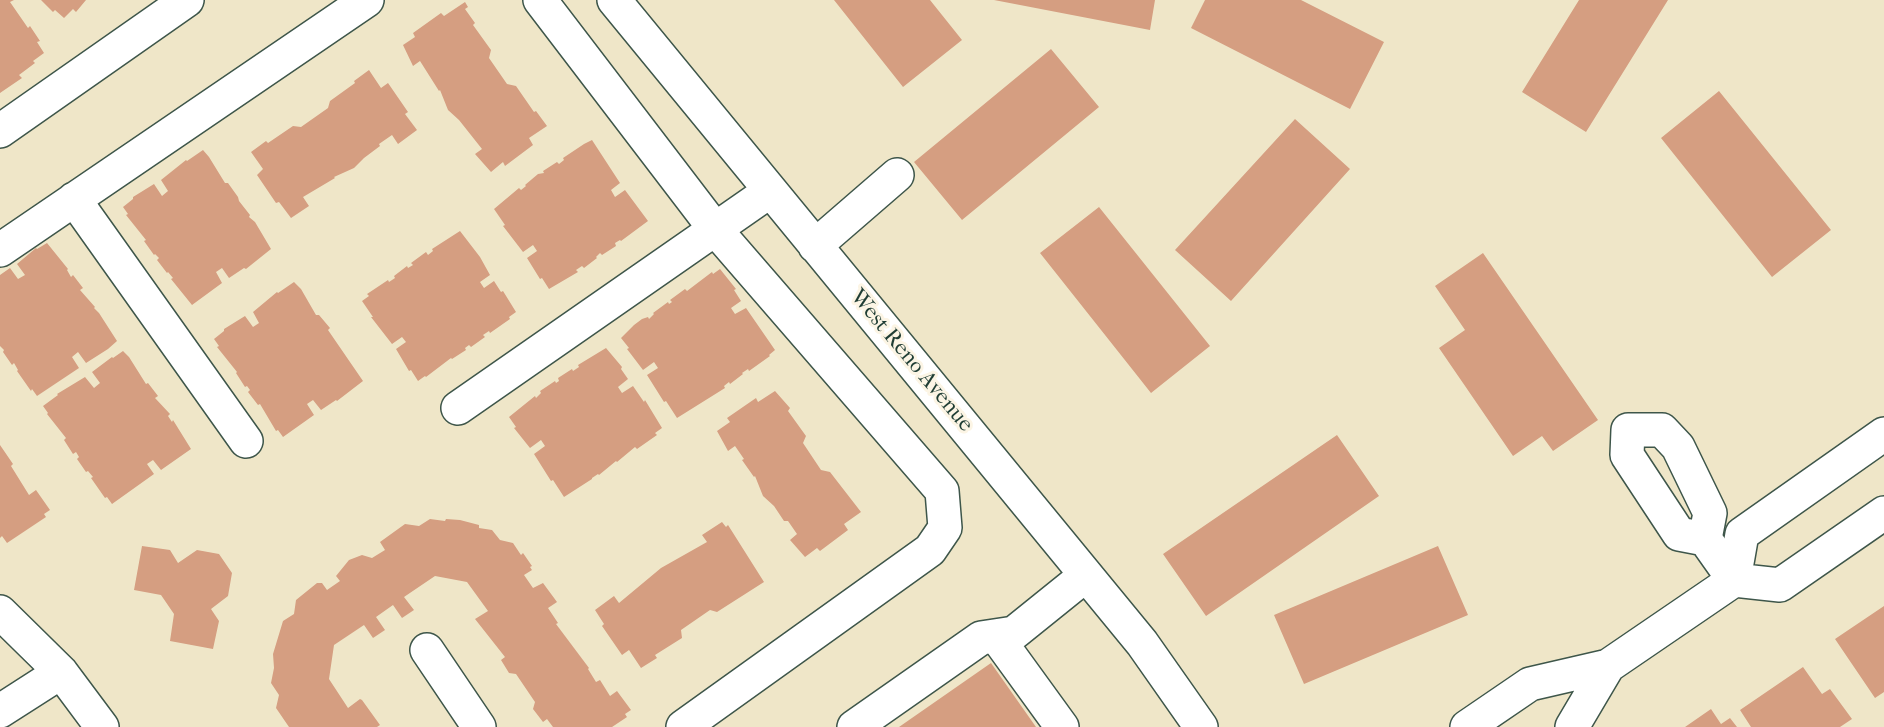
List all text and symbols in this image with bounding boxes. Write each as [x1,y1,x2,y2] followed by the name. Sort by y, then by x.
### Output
[844,284,978,438] street label: West Reno Avenue

